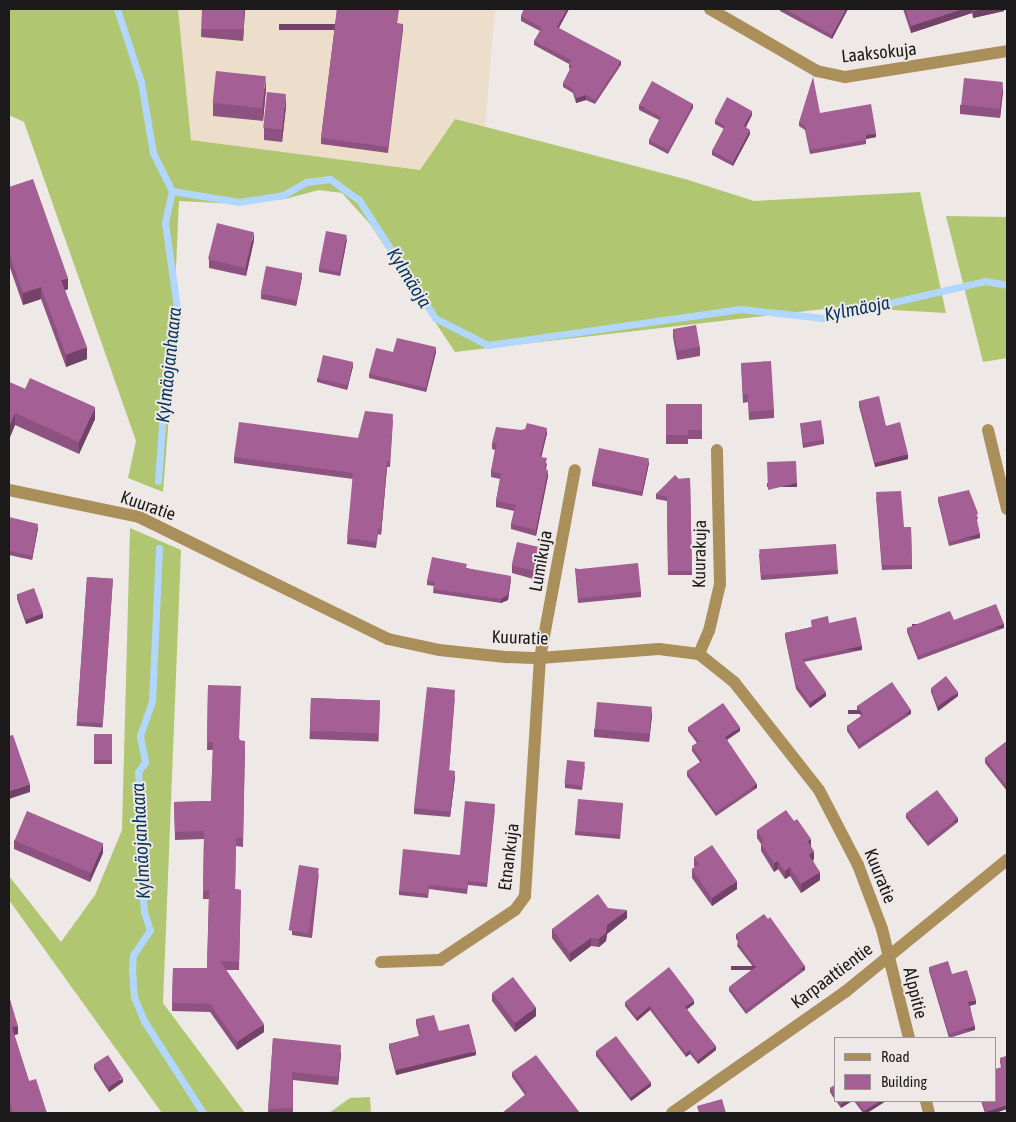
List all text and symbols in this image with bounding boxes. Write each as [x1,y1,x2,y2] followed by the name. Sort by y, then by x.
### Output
[840,38,918,68] street label: Laaksokuja
[382,244,436,312] water label: Kylmäoja
[822,291,892,327] water label: Kylmäoja
[152,306,186,424] water label: Kylmäojanhaara
[118,487,178,525] street label: Kuuratie
[689,520,711,588] street label: Kuurakuja
[525,529,557,593] street label: Lumikuja
[491,626,549,650] street label: Kuuratie
[127,782,155,900] water label: Kylmäojanhaara
[494,822,524,892] street label: Etnankuja
[859,846,901,906] street label: Kuuratie
[787,938,877,1014] street label: Karpaattientie
[898,965,932,1021] street label: Alppitie
[834,1037,996,1102] legend
[881,1048,910,1065] text: Road
[881,1073,927,1090] text: Building

